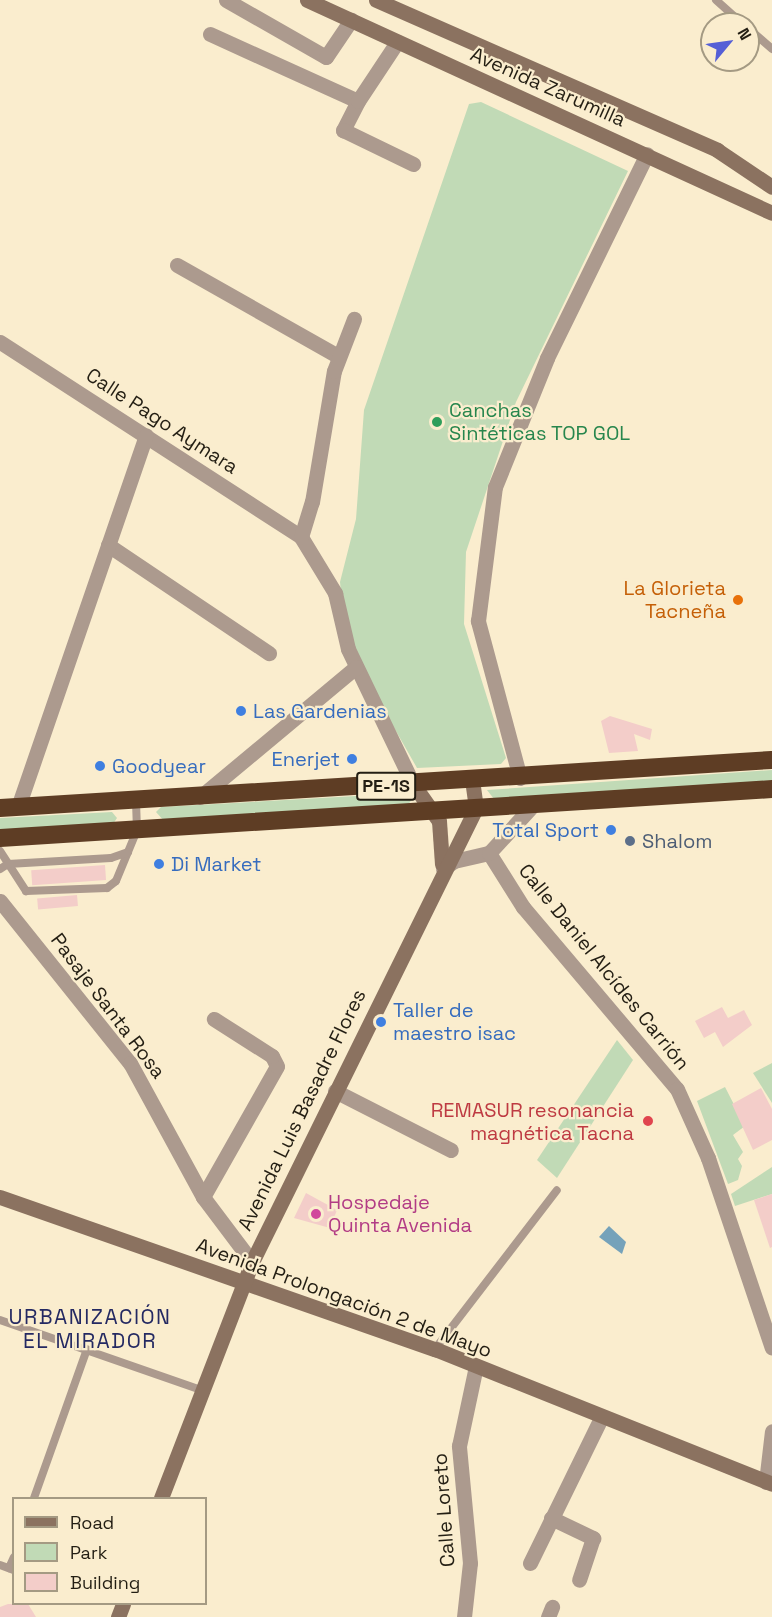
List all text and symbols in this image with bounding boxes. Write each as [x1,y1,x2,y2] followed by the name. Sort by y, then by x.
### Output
[700,12,760,72] north arrow
[733,24,756,44] text: N
[467,42,629,132] street label: Avenida Zarumilla
[81,363,243,479] street label: Calle Pago Aymara
[449,398,631,445] place label: Canchas Sintéticas TOP GOL
[430,415,444,429] marker: Canchas Sintéticas TOP GOL
[623,576,726,623] place label: La Glorieta Tacneña
[731,593,745,607] marker: La Glorieta Tacneña
[253,699,387,723] place label: Las Gardenias
[234,704,248,718] marker: Las Gardenias
[272,747,340,771] place label: Enerjet
[345,752,359,766] marker: Enerjet
[112,754,206,778] place label: Goodyear
[93,759,107,773] marker: Goodyear
[356,771,416,801] road number: PE-1S
[492,818,599,842] place label: Total Sport
[604,823,618,837] marker: Total Sport
[642,829,712,853] place label: Shalom
[623,834,637,848] marker: Shalom
[171,852,262,876] place label: Di Market
[152,857,166,871] marker: Di Market
[513,859,695,1075] street label: Calle Daniel Alcídes Carrión
[46,929,170,1083] street label: Pasaje Santa Rosa
[233,985,371,1235] street label: Avenida Luis Basadre Flores
[393,999,516,1046] place label: Taller de maestro isac
[374,1015,388,1029] marker: Taller de maestro isac
[431,1098,634,1145] place label: REMASUR resonancia magnética Tacna
[639,1112,657,1130] marker: REMASUR resonancia magnética Tacna
[328,1190,472,1237] place label: Hospedaje Quinta Avenida
[309,1207,323,1221] marker: Hospedaje Quinta Avenida
[193,1233,495,1363] street label: Avenida Prolongación 2 de Mayo
[8,1304,172,1354] district label: URBANIZACIÓN EL MIRADOR
[428,1452,460,1568] street label: Calle Loreto
[12,1497,207,1605] legend
[70,1511,114,1534] text: Road
[70,1541,107,1564] text: Park
[70,1571,140,1594] text: Building

